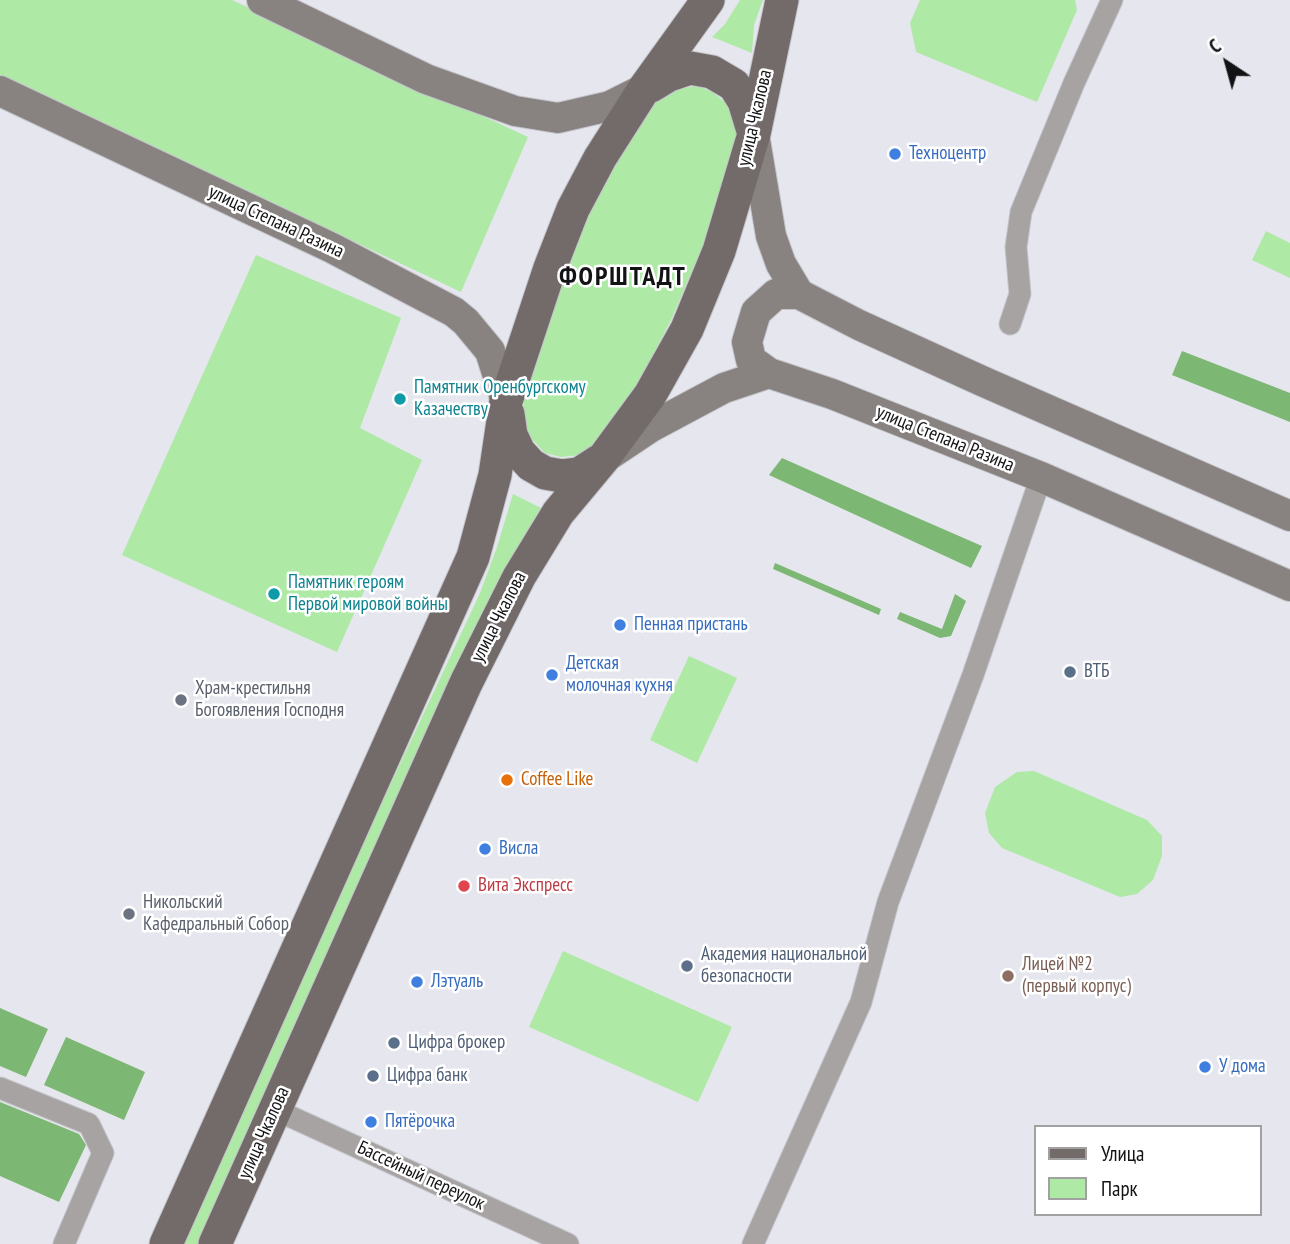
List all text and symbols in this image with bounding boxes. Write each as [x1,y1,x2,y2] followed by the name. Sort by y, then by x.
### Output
[1192,28,1262,98] north arrow
[1204,34,1225,58] text: С
[733,67,777,169] street label: улица Чкалова
[909,143,986,165] place label: Техноцентр
[887,146,903,162] marker: Техноцентр
[205,181,347,263] street label: улица Степана Разина
[560,262,686,294] district label: ФОРШТАДТ
[414,377,586,421] place label: Памятник Оренбургскому Казачеству
[392,391,408,407] marker: Памятник Оренбургскому Казачеству
[873,401,1017,477] street label: улица Степана Разина
[467,568,531,666] street label: улица Чкалова
[288,572,448,616] place label: Памятник героям Первой мировой войны
[266,586,282,602] marker: Памятник героям Первой мировой войны
[634,614,748,636] place label: Пенная пристань
[612,617,628,633] marker: Пенная пристань
[566,653,673,697] place label: Детская молочная кухня
[1084,661,1110,683] place label: ВТБ
[1062,664,1078,680] marker: ВТБ
[544,667,560,683] marker: Детская молочная кухня
[195,678,344,722] place label: Храм-крестильня Богоявления Господня
[173,692,189,708] marker: Храм-крестильня Богоявления Господня
[521,769,593,791] place label: Coffee Like
[499,772,515,788] marker: Coffee Like
[499,838,538,860] place label: Висла
[477,841,493,857] marker: Висла
[478,875,573,897] place label: Вита Экспресс
[456,878,472,894] marker: Вита Экспресс
[143,892,289,936] place label: Никольский Кафедральный Собор
[121,906,137,922] marker: Никольский Кафедральный Собор
[701,944,867,988] place label: Академия национальной безопасности
[1022,954,1131,998] place label: Лицей №2 (первый корпус)
[679,958,695,974] marker: Академия национальной безопасности
[1000,968,1016,984] marker: Лицей №2 (первый корпус)
[431,971,483,993] place label: Лэтуаль
[409,974,425,990] marker: Лэтуаль
[408,1032,505,1054] place label: Цифра брокер
[386,1035,402,1051] marker: Цифра брокер
[1219,1056,1266,1078] place label: У дома
[1197,1059,1213,1075] marker: У дома
[387,1065,468,1087] place label: Цифра банк
[365,1068,381,1084] marker: Цифра банк
[234,1083,294,1183] street label: улица Чкалова
[385,1111,455,1133] place label: Пятёрочка
[363,1114,379,1130] marker: Пятёрочка
[1034,1125,1262,1216] legend
[354,1137,488,1215] street label: Бассейный переулок
[1101,1140,1144,1167] text: Улица
[1101,1175,1138,1202] text: Парк

